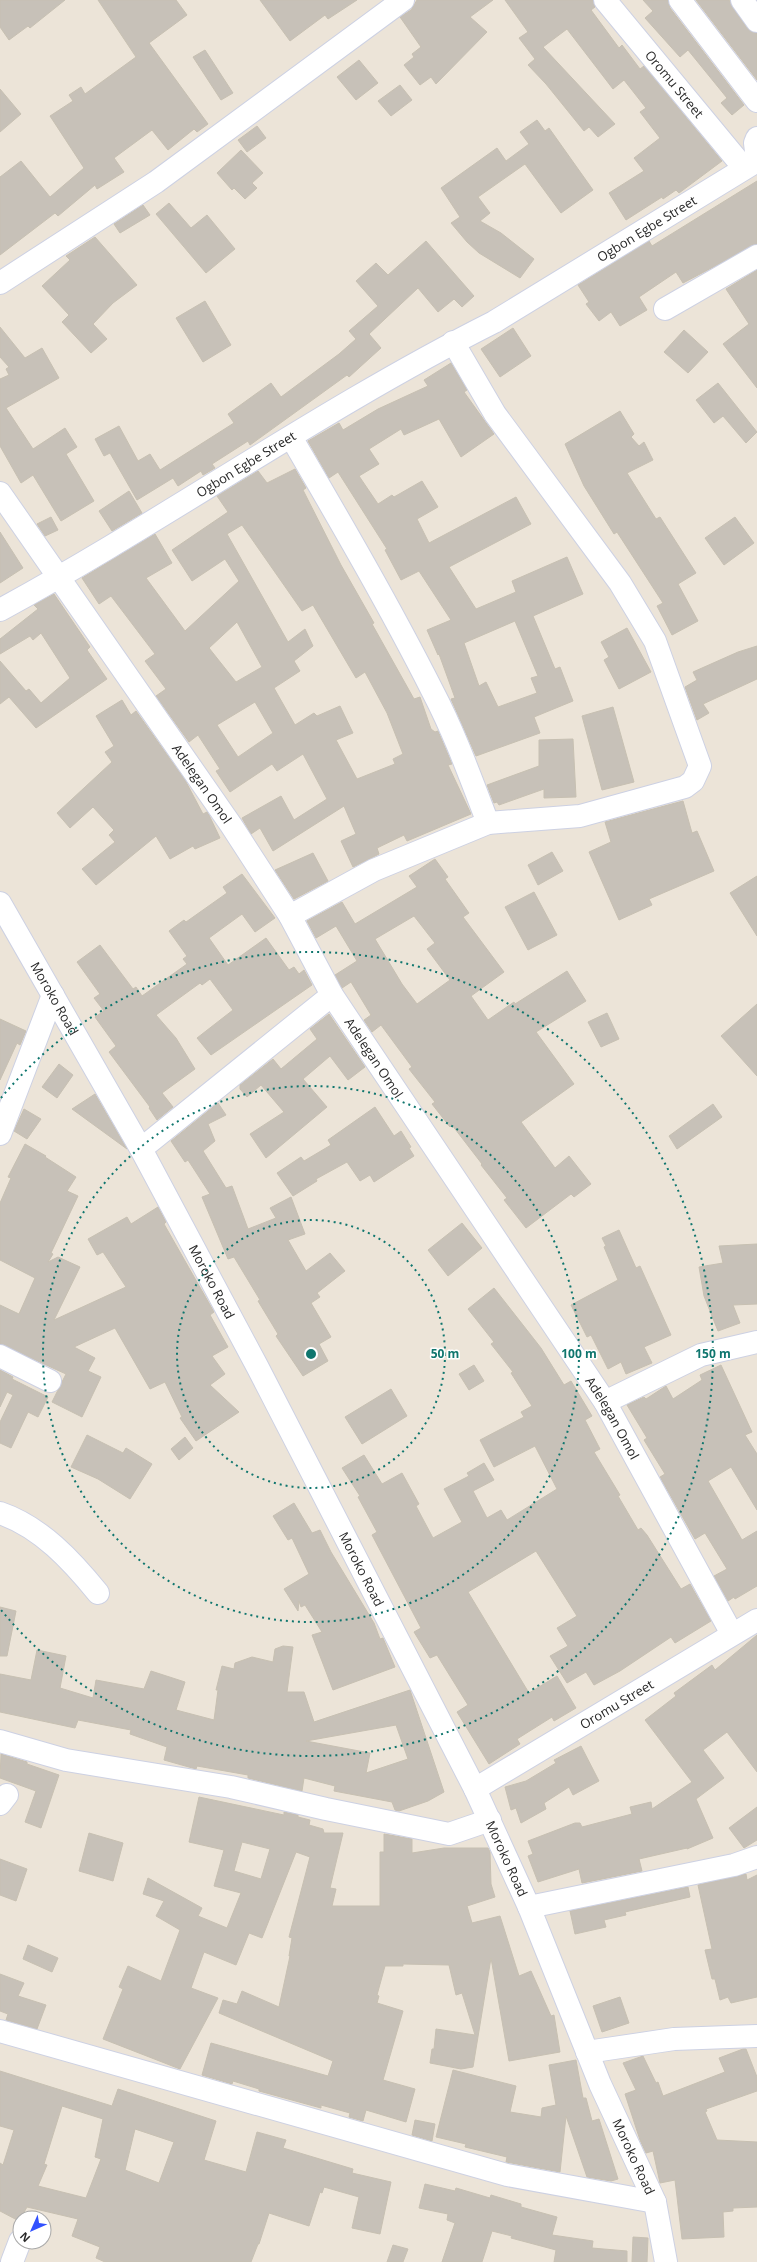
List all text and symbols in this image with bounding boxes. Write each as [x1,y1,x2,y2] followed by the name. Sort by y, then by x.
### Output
[641,46,708,122] street label: Oromu Street
[594,191,700,266] street label: Ogbon Egbe Street
[193,426,299,501] street label: Ogbon Egbe Street
[168,740,236,827] street label: Adelegan Omol
[27,958,83,1038] street label: Moroko Road
[341,1014,408,1101] street label: Adelegan Omol
[185,1241,239,1322] street label: Moroko Road
[431,1345,459,1362] text: 50 m
[561,1345,597,1362] text: 100 m
[695,1345,731,1362] text: 150 m
[304,1347,318,1361] centre of rings
[581,1373,644,1463] street label: Adelegan Omol
[335,1529,388,1610] street label: Moroko Road
[576,1675,657,1733] street label: Oromu Street
[482,1818,532,1900] street label: Moroko Road
[608,2116,659,2197] street label: Moroko Road
[12,2210,52,2250] north arrow
[16,2229,33,2246] text: N

